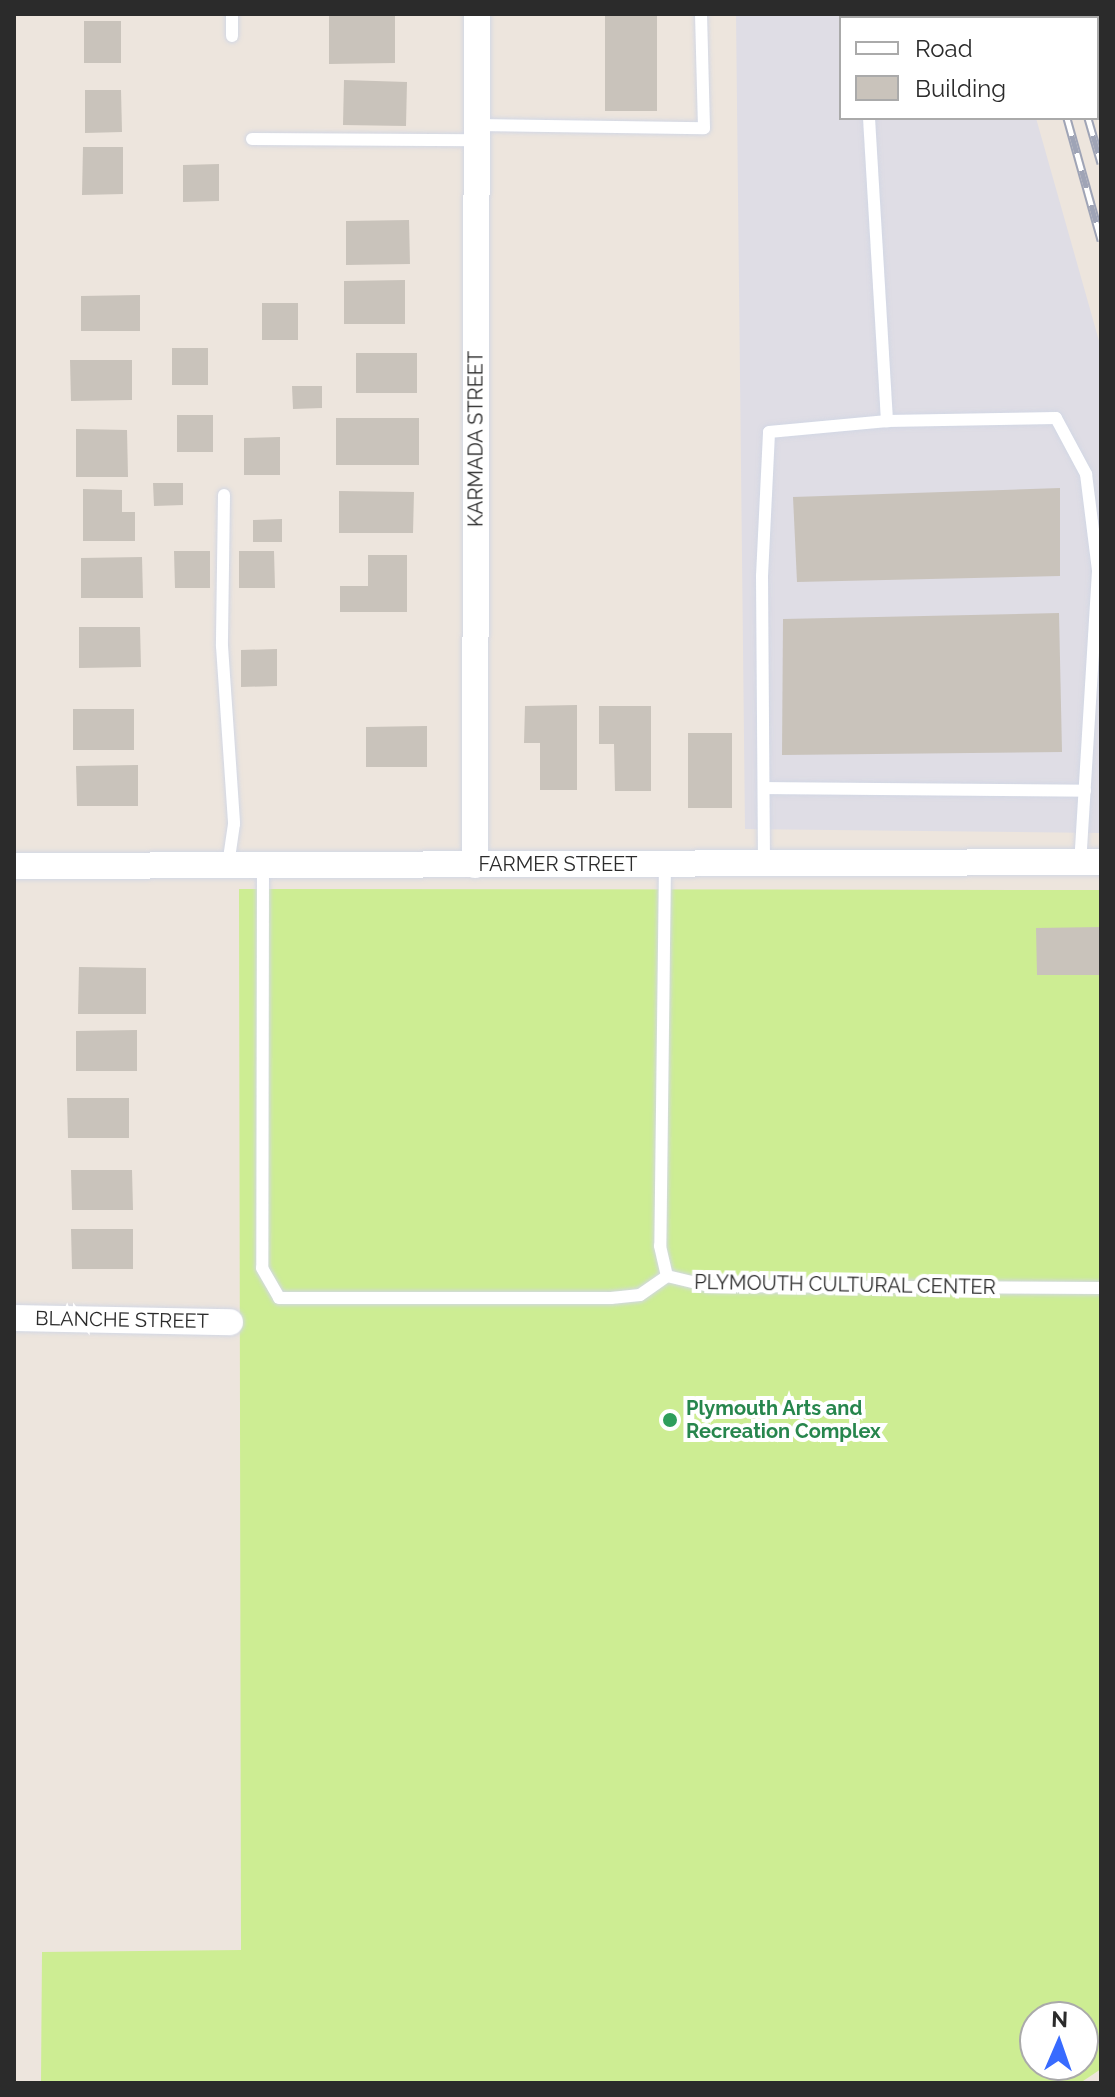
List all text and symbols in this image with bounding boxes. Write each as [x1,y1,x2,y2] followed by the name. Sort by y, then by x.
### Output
[839,16,1099,120] legend
[915,34,973,63] text: Road
[915,74,1006,103] text: Building
[464,351,488,527] street label: KARMADA STREET
[479,852,637,876] street label: FARMER STREET
[694,1270,996,1300] street label: PLYMOUTH CULTURAL CENTER
[35,1306,209,1334] street label: BLANCHE STREET
[686,1396,881,1443] place label: Plymouth Arts and Recreation Complex
[661,1411,679,1429] marker: Plymouth Arts and Recreation Complex
[1019,2001,1099,2081] north arrow
[1051,2006,1069,2032] text: N

